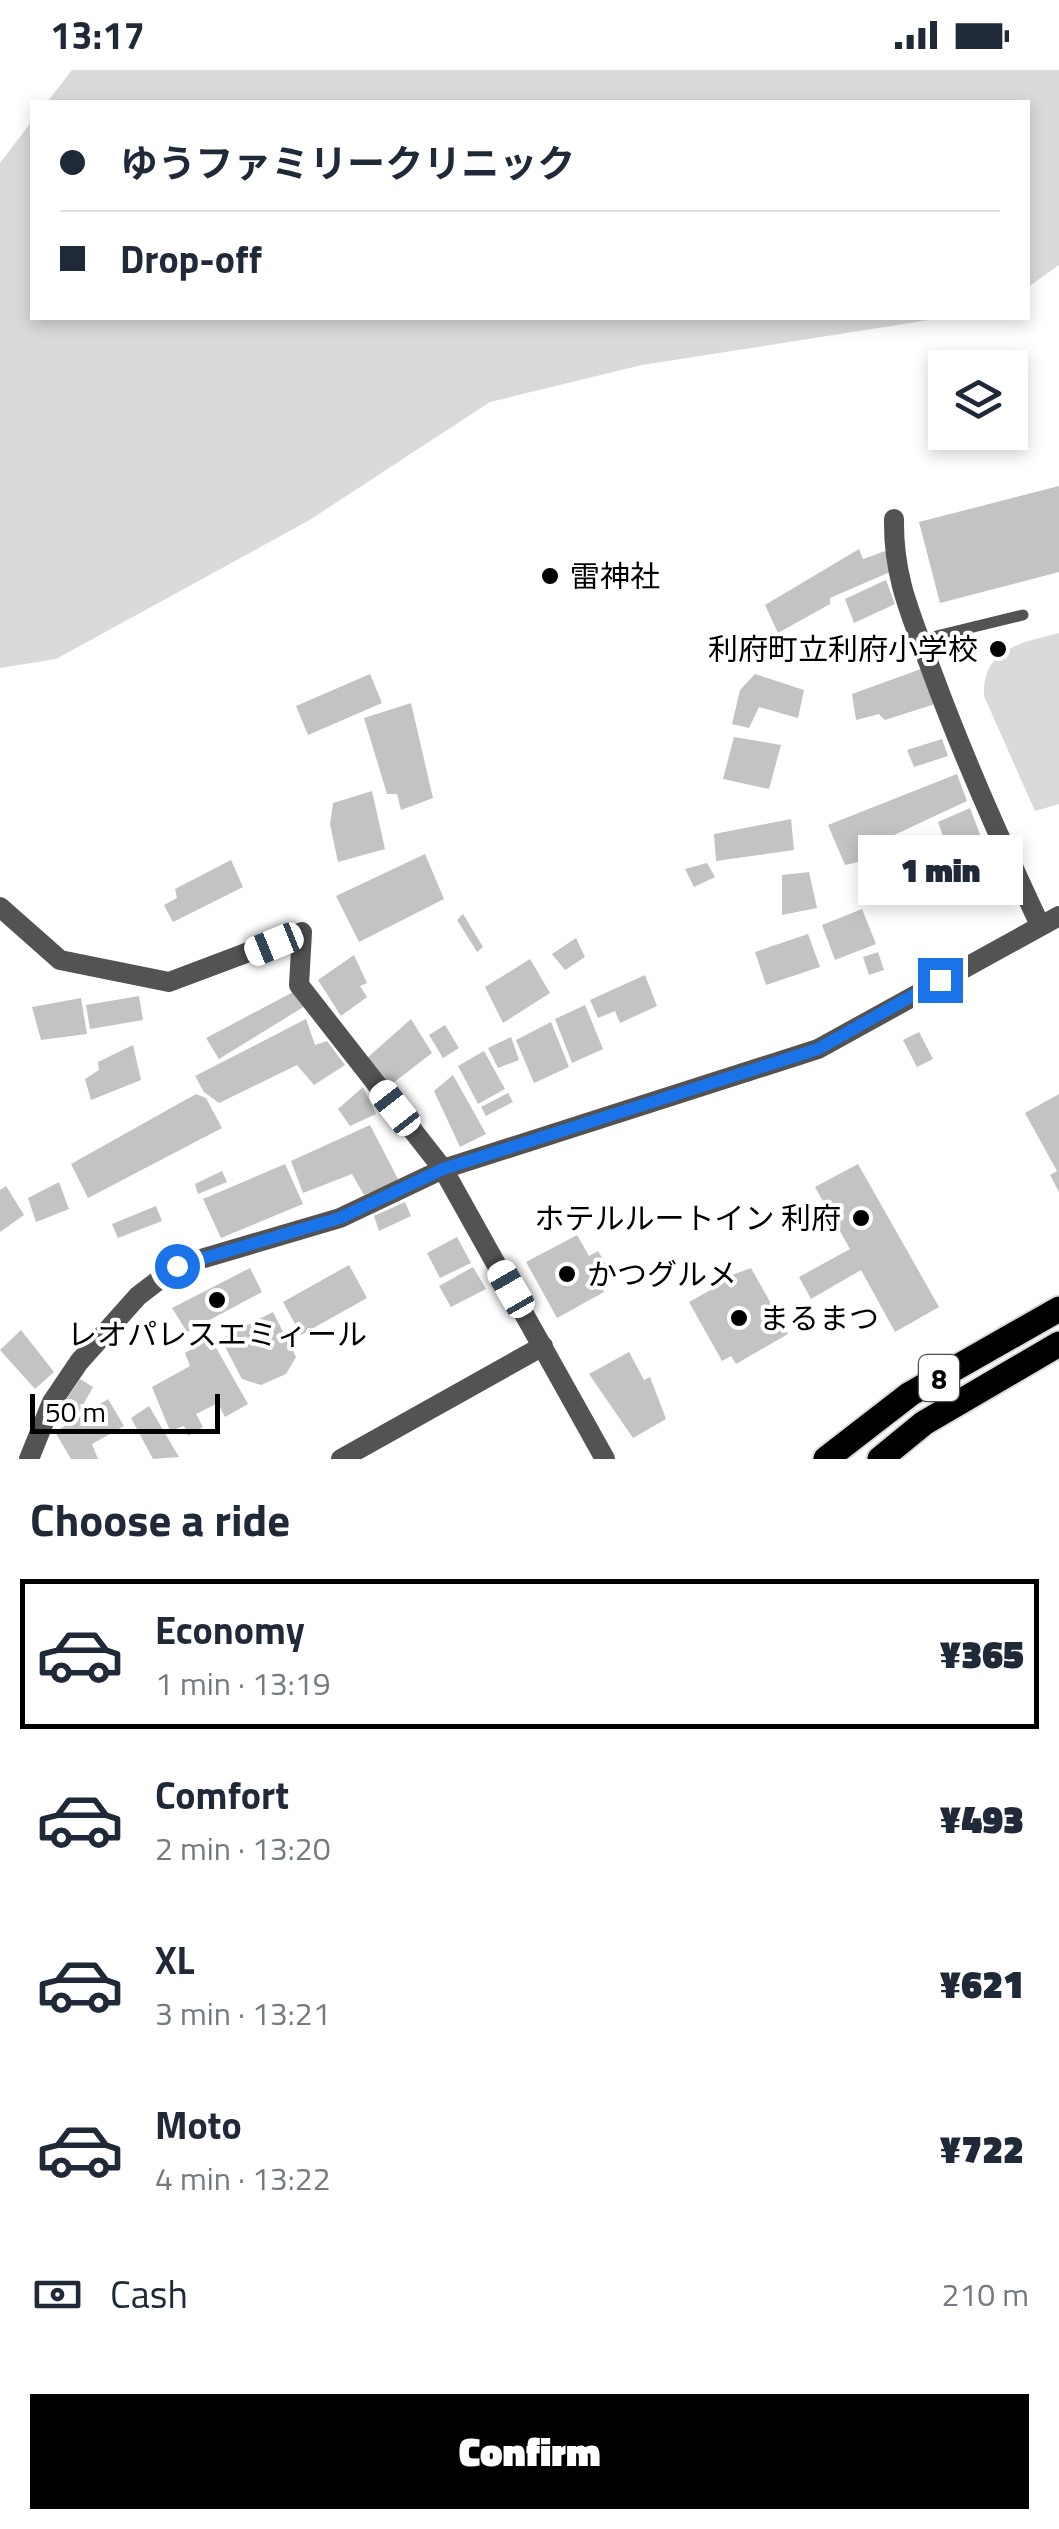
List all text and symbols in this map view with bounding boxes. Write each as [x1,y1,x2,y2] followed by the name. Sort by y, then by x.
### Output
[50,6,145,64] text: 13:17
[120,134,575,192] text: ゆうファミリークリニック
[120,230,262,288] text: Drop-off
[928,350,1028,450] map controls
[928,350,1028,450] button: layers
[570,553,660,599] place label: 雷神社
[539,565,561,587] marker: 雷神社
[708,626,978,672] place label: 利府町立利府小学校
[987,638,1009,660] marker: 利府町立利府小学校
[858,835,1022,905] callout: 1 min
[901,846,980,894] text: 1 min
[241,919,307,969] car
[918,958,963,1003] route end
[365,1075,425,1141] car
[534,1195,841,1241] place label: ホテルルートイン 利府
[850,1207,872,1229] marker: ホテルルートイン 利府
[155,1244,200,1289] route start
[587,1251,737,1297] place label: かつグルメ
[483,1256,539,1322] car
[556,1263,578,1285] marker: かつグルメ
[206,1289,228,1311] marker: レオパレスエミィール
[759,1295,879,1341] place label: まるまつ
[728,1307,750,1329] marker: まるまつ
[67,1311,367,1357] place label: レオパレスエミィール
[919,1355,959,1401] road number: 8
[30,1389,220,1434] scale bar
[45,1390,106,1433] text: 50 m
[30,1485,290,1553] text: Choose a ride
[155,1601,305,1659] text: Economy
[35,1609,125,1699] icon: car
[939,1625,1024,1683] text: ¥365
[155,1659,331,1707] text: 1 min · 13:19
[155,1766,289,1824] text: Comfort
[35,1774,125,1864] icon: car
[939,1790,1024,1848] text: ¥493
[155,1824,331,1872] text: 2 min · 13:20
[155,1931,195,1989] text: XL
[35,1939,125,2029] icon: car
[939,1955,1024,2013] text: ¥621
[155,1989,331,2037] text: 3 min · 13:21
[155,2096,242,2154] text: Moto
[35,2104,125,2194] icon: car
[939,2120,1024,2178] text: ¥722
[155,2154,331,2202] text: 4 min · 13:22
[110,2265,188,2323] text: Cash
[30,2267,85,2322] icon: cash
[941,2270,1029,2318] text: 210 m
[30,2394,1029,2509] button: Confirm

